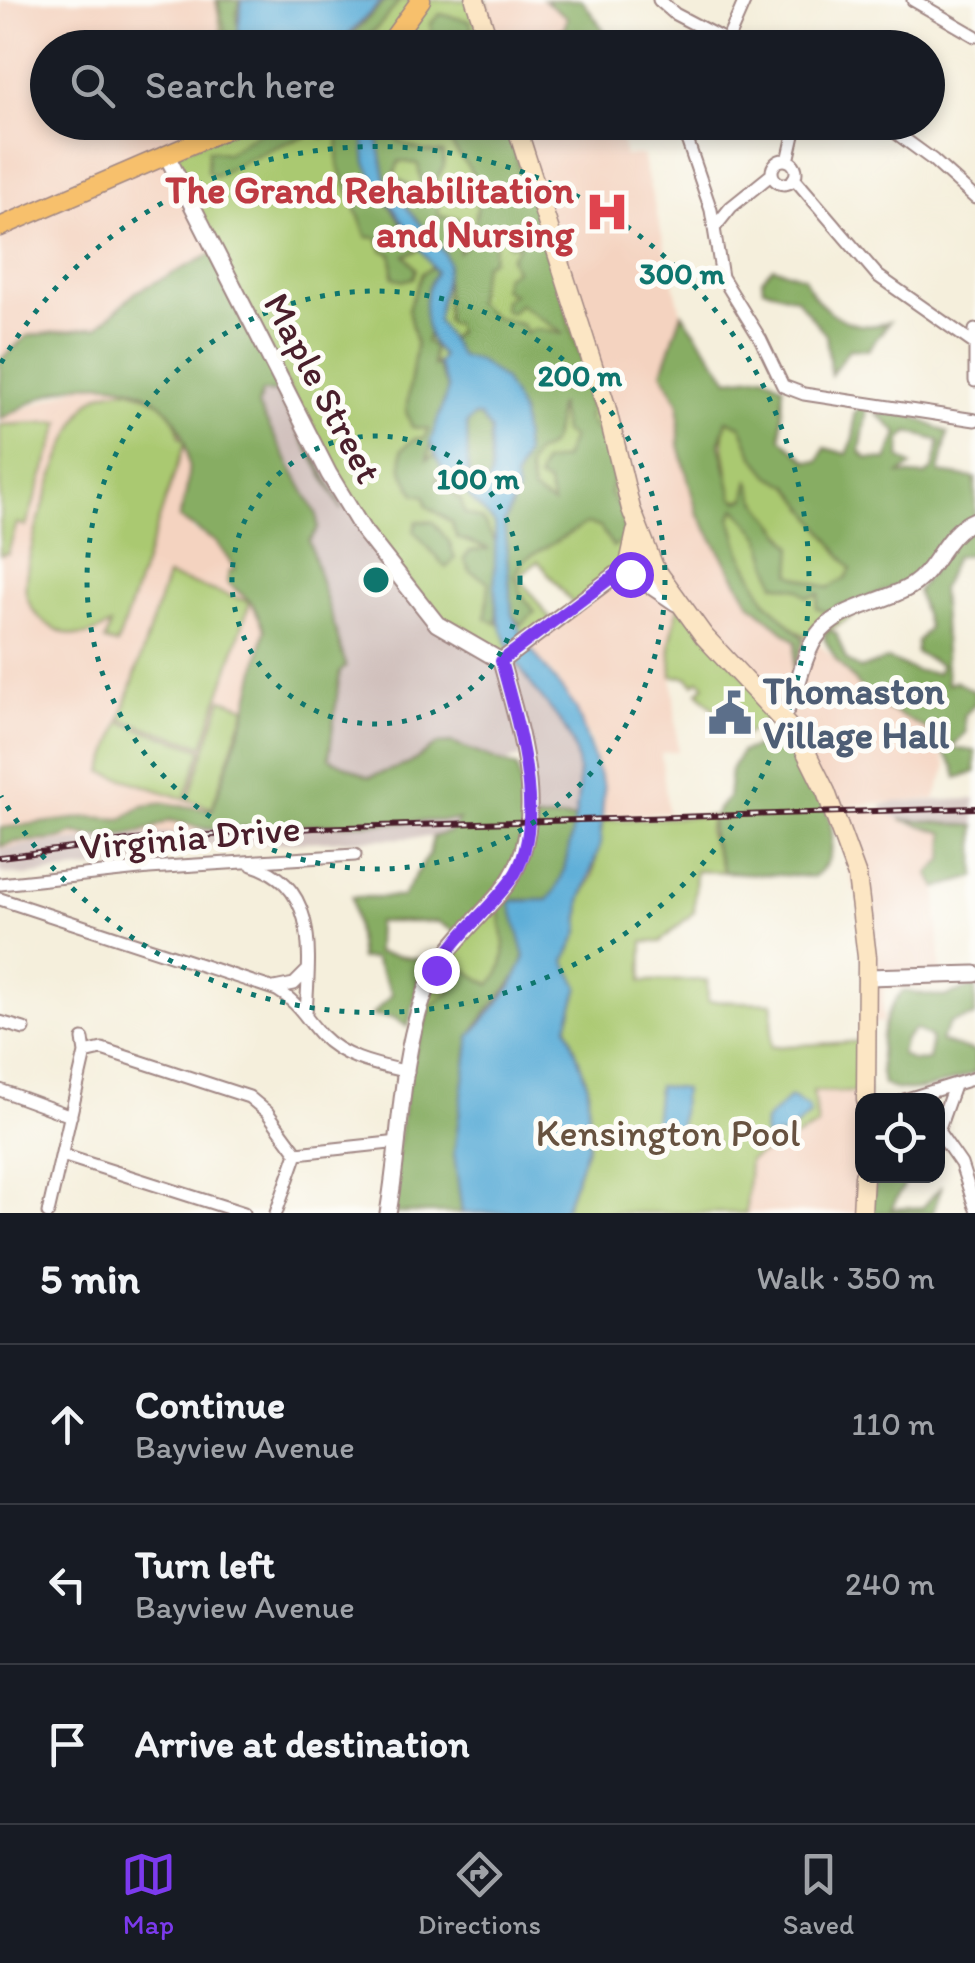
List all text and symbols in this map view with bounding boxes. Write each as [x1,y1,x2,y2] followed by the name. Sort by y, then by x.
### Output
[30,30,945,140] search box
[65,58,120,113] icon: search
[145,62,336,108] text: Search here
[164,167,575,257] place label: The Grand Rehabilitation and Nursing
[583,188,631,236] hospital icon: The Grand Rehabilitation and Nursing
[639,255,725,292] text: 300 m
[254,285,392,491] street label: Maple Street
[538,357,623,394] text: 200 m
[437,460,520,497] text: 100 m
[608,552,654,598] route start
[358,562,394,598] centre of rings
[762,668,950,758] place label: Thomaston Village Hall
[706,689,754,737] public building icon: Thomaston Village Hall
[78,804,302,870] street label: Virginia Drive
[414,948,460,994] route end
[855,1093,945,1183] map controls
[855,1093,945,1183] button: locate
[535,1110,801,1156] park label: Kensington Pool
[40,1253,140,1304] text: 5 min
[757,1259,935,1297] text: Walk · 350 m
[135,1382,285,1428] text: Continue
[40,1397,95,1452] icon: ahead
[851,1405,935,1443] text: 110 m
[135,1428,355,1466] text: Bayview Avenue
[135,1542,275,1588] text: Turn left
[40,1557,95,1612] icon: left
[845,1565,935,1603] text: 240 m
[135,1588,355,1626] text: Bayview Avenue
[40,1717,95,1772] icon: arrive
[135,1721,470,1767] text: Arrive at destination
[121,1847,176,1941] tab: Map
[418,1847,541,1941] tab: Directions
[783,1847,854,1941] tab: Saved

